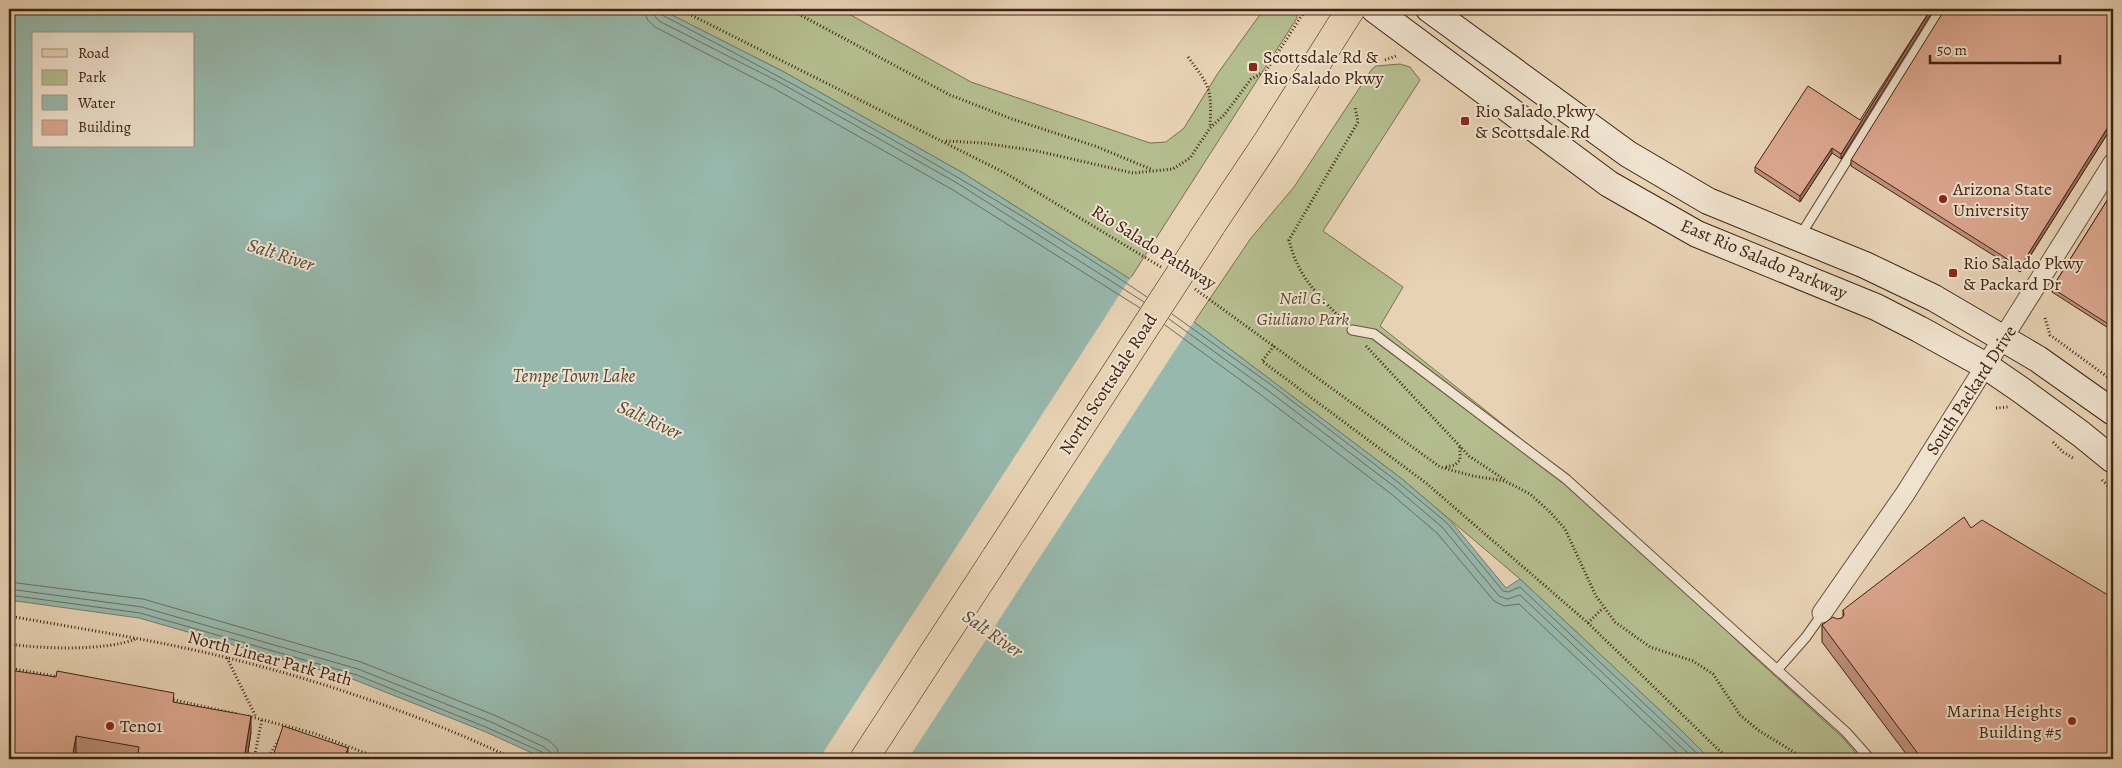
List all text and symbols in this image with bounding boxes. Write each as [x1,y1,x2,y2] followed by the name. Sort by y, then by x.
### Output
[32,32,195,148] legend
[1930,32,2060,64] scale bar
[1937,40,1967,60] text: 50 m
[78,43,110,63] text: Road
[1263,45,1385,90] place label: Scottsdale Rd & Rio Salado Pkwy
[1247,61,1259,73] marker: Scottsdale Rd & Rio Salado Pkwy
[78,67,107,87] text: Park
[77,93,115,113] text: Water
[1475,99,1597,144] place label: Rio Salado Pkwy & Scottsdale Rd
[1459,115,1471,127] marker: Rio Salado Pkwy & Scottsdale Rd
[78,117,131,137] text: Building
[1952,177,2052,222] place label: Arizona State University
[1937,193,1949,205] marker: Arizona State University
[1087,199,1222,295] street label: Rio Salado Pathway
[1677,213,1852,305] street label: East Rio Salado Parkway
[244,232,319,278] water label: Salt River
[1963,251,2085,296] place label: Rio Salado Pkwy & Packard Dr
[1947,267,1959,279] marker: Rio Salado Pkwy & Packard Dr
[1257,286,1349,331] park label: Neil G. Giuliano Park
[1053,309,1163,459] street label: North Scottsdale Road
[1920,321,2022,459] street label: South Packard Drive
[513,363,635,389] water label: Tempe Town Lake
[613,394,687,447] water label: Salt River
[957,604,1029,665] water label: Salt River
[185,624,355,692] street label: North Linear Park Path
[1947,699,2062,744] place label: Marina Heights Building #5
[120,714,162,738] place label: Ten01
[2066,715,2078,727] marker: Marina Heights Building #5
[104,720,116,732] marker: Ten01

